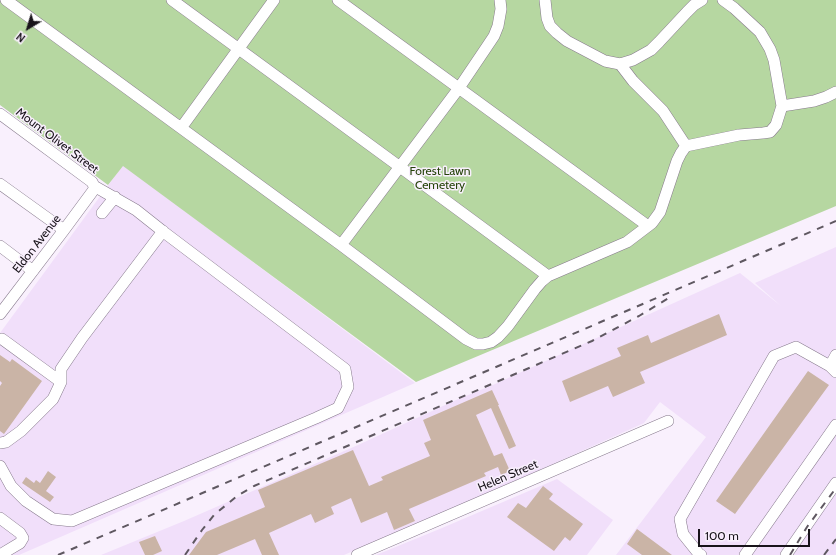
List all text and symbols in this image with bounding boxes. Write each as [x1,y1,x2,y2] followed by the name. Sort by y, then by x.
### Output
[8,8,48,48] north arrow
[13,30,28,45] text: N
[13,105,101,177] street label: Mount Olivet Street
[410,164,470,192] park label: Forest Lawn Cemetery
[10,212,64,276] street label: Eldon Avenue
[476,457,540,495] street label: Helen Street
[700,521,812,547] scale bar
[705,528,739,543] text: 100 m

